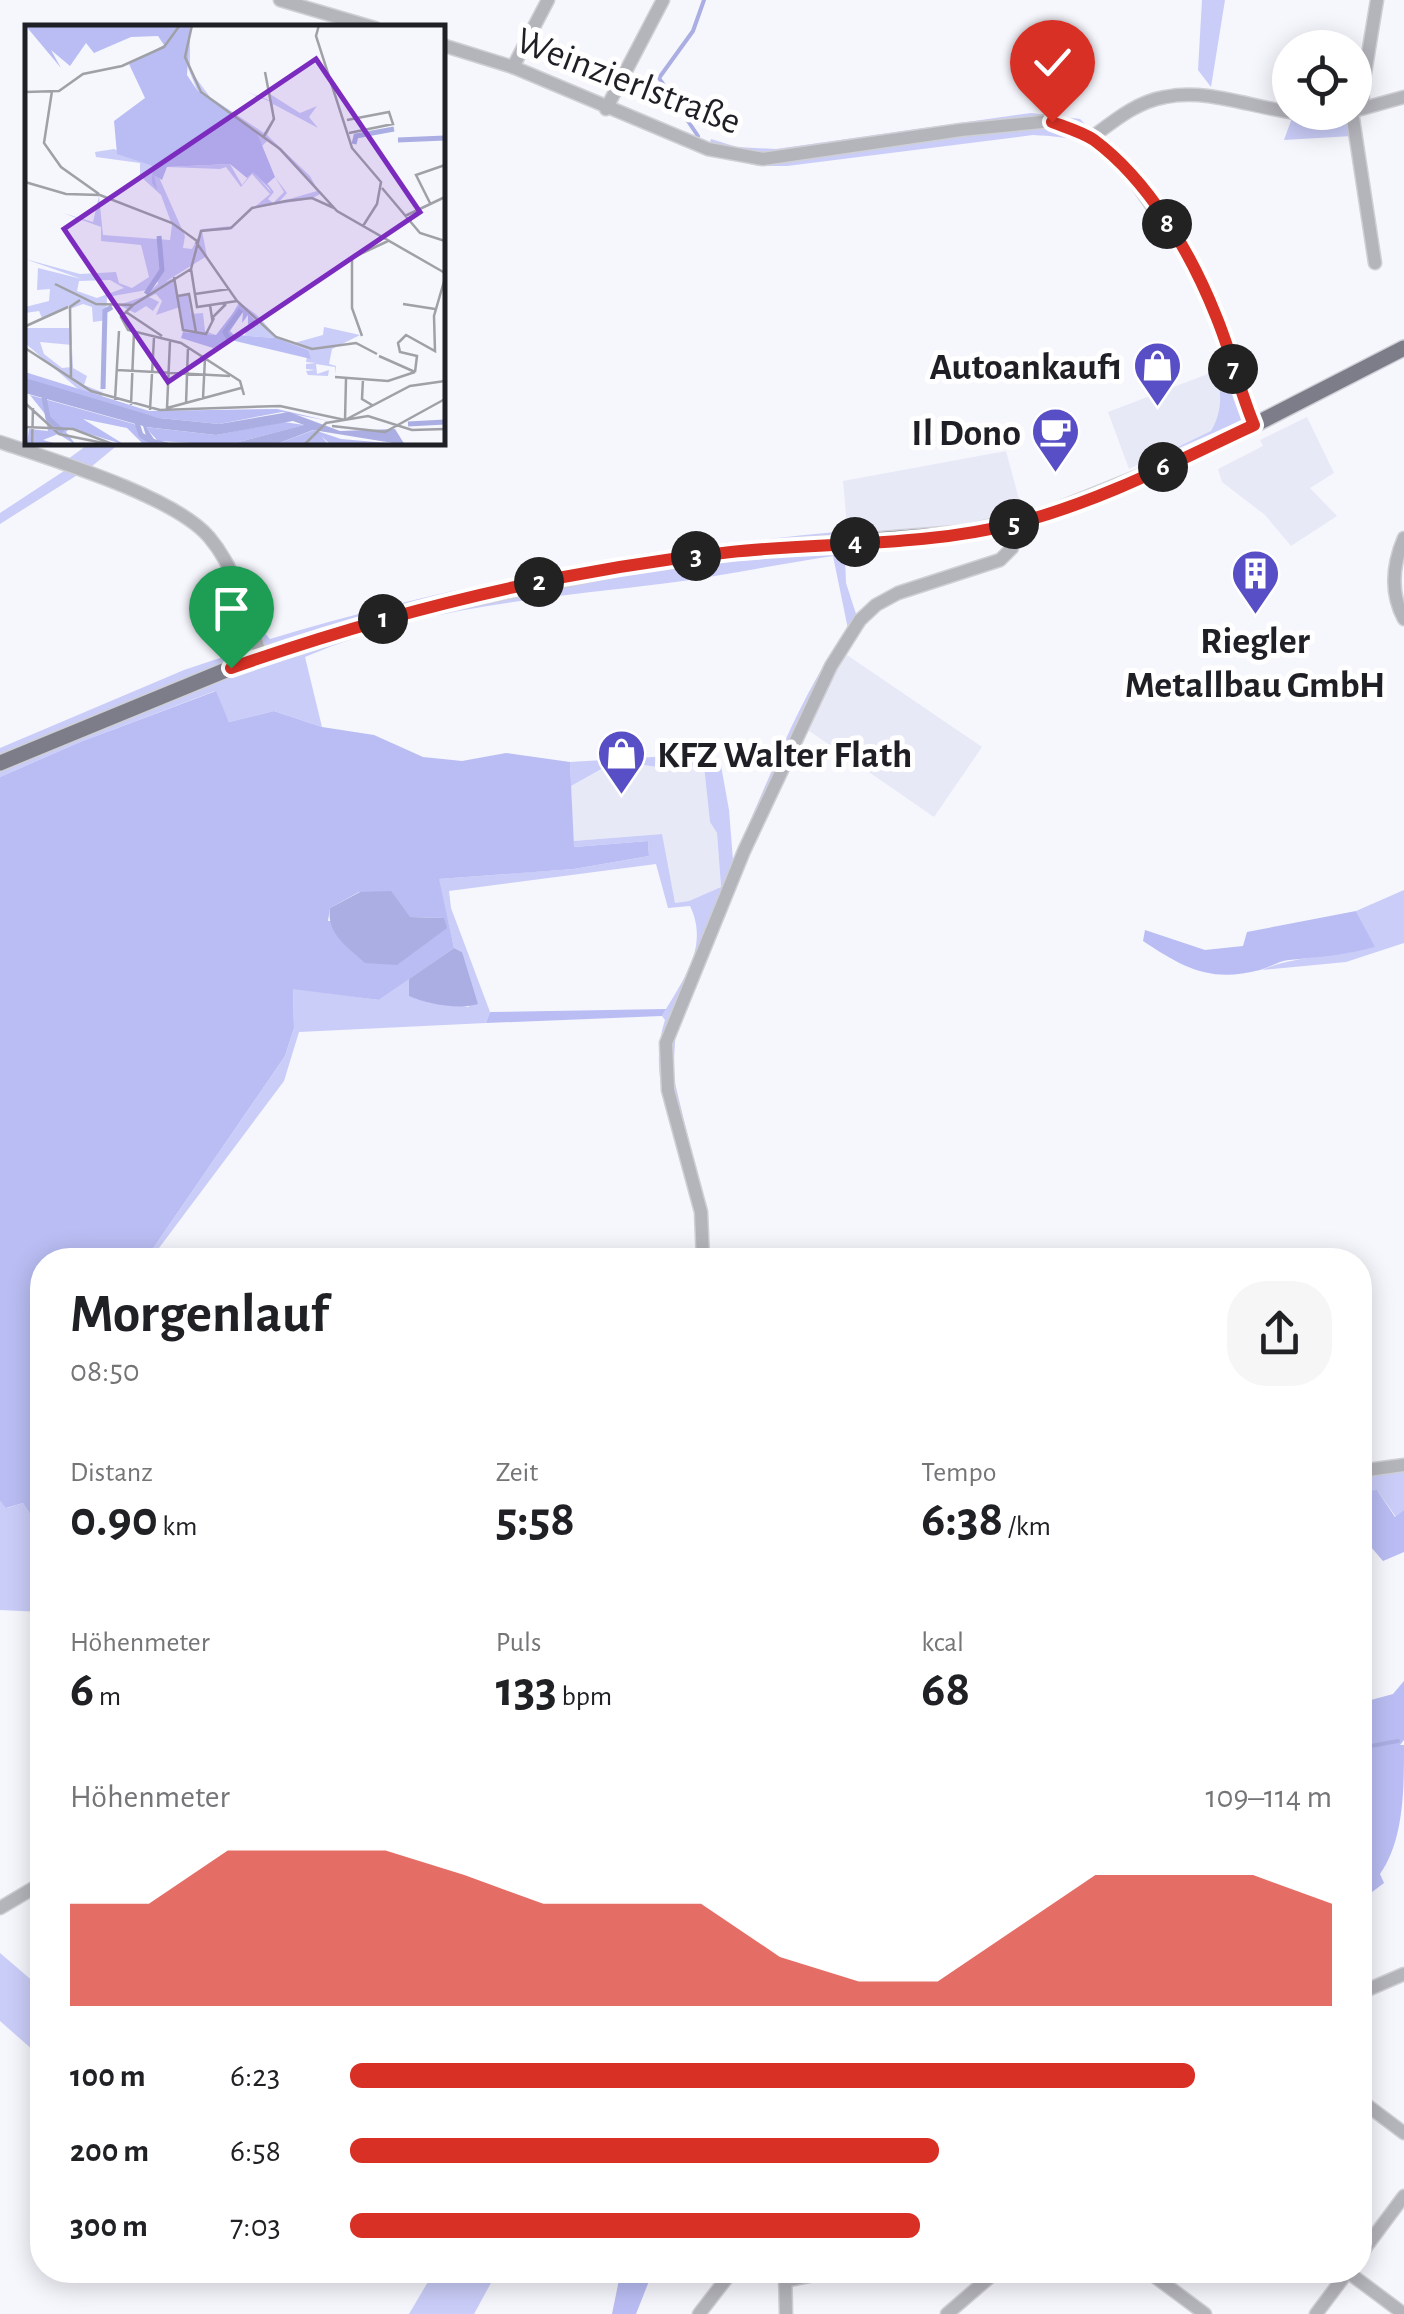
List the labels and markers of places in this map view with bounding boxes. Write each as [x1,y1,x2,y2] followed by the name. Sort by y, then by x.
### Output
[1010,20,1095,123] pin
[1142,199,1192,249] pin: 8
[1132,340,1184,408] shop icon: Autoankauf1
[1208,344,1258,394] pin: 7
[930,349,1123,387] place label: Autoankauf1
[1030,406,1082,474] cafe icon: Il Dono
[911,415,1021,453] place label: Il Dono
[1138,442,1188,492] pin: 6
[989,499,1039,549] pin: 5
[830,517,880,567] pin: 4
[671,531,721,581] pin: 3
[1229,548,1281,616] building icon: Riegler Metallbau GmbH
[514,557,564,607] pin: 2
[189,566,274,669] pin
[358,594,408,644] pin: 1
[1125,623,1385,705] place label: Riegler Metallbau GmbH
[596,728,648,796] shop icon: KFZ Walter Flath
[657,737,912,775] place label: KFZ Walter Flath

